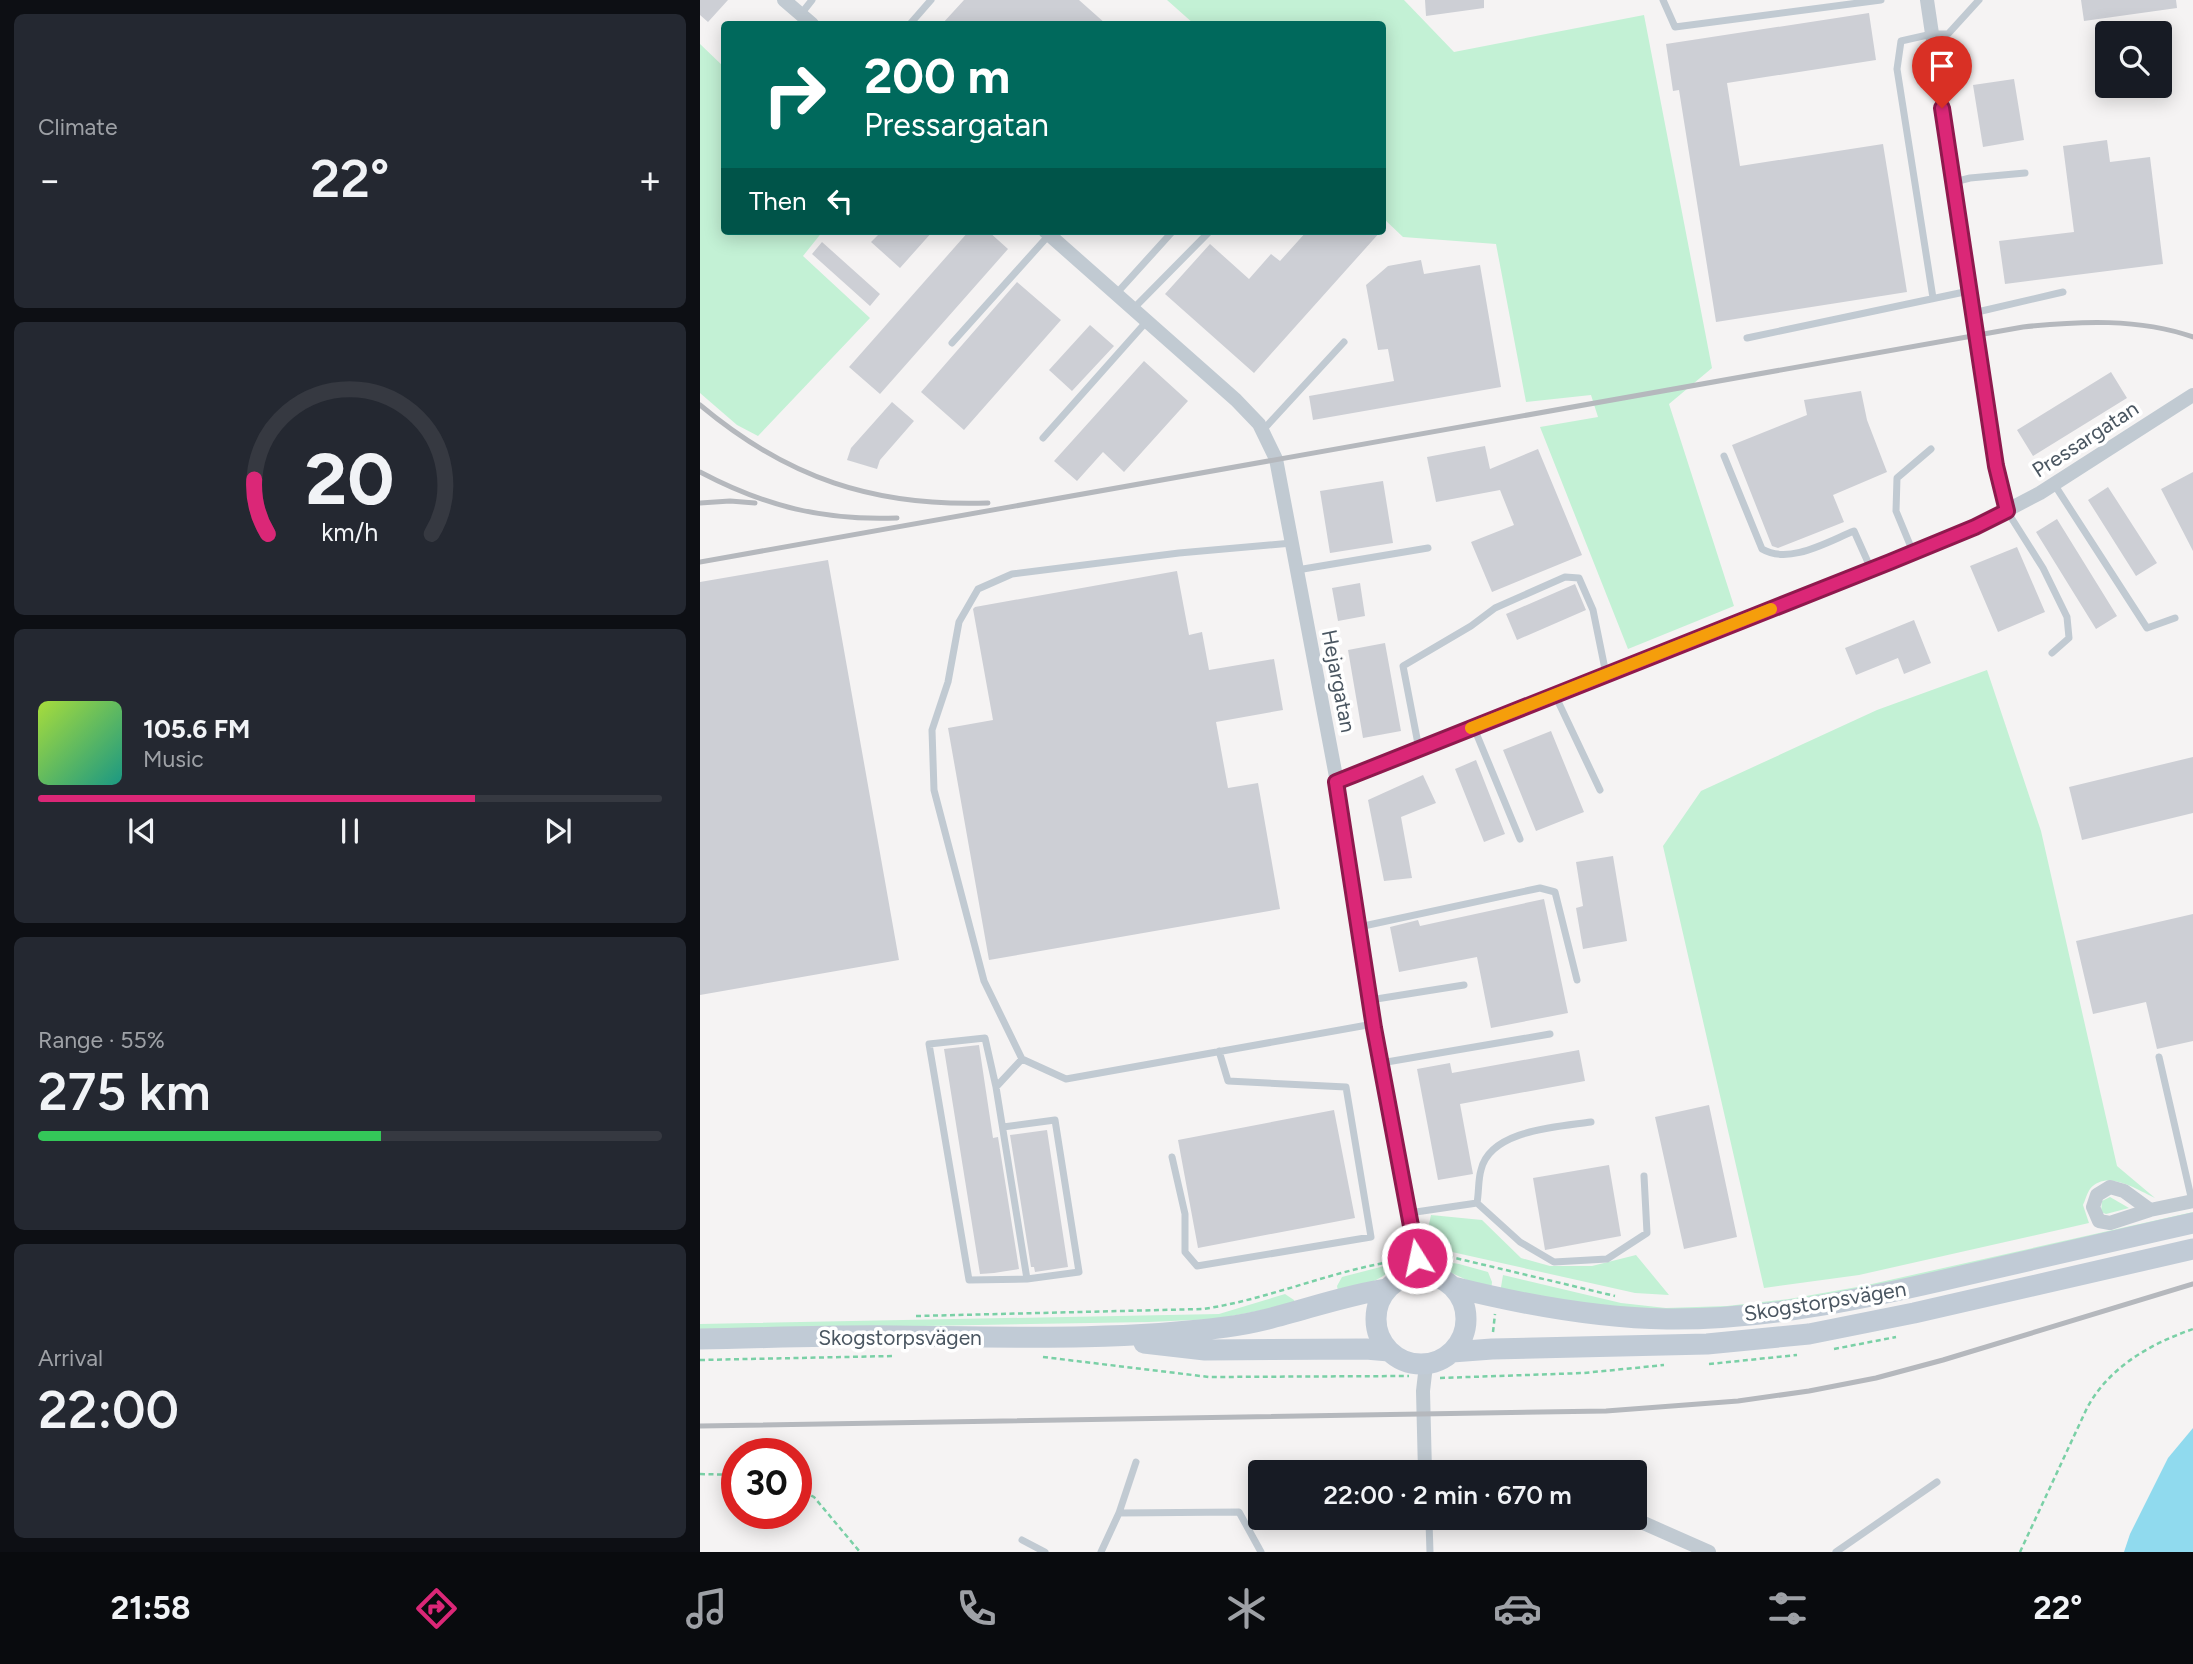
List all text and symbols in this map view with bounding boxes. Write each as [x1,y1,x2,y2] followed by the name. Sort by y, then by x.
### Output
[2095,21,2172,98] map controls
[2095,21,2172,98] button: search
[1912,36,1972,108] pin
[864,46,1010,105] text: 200 m
[1923,47,1961,85] icon: arrive
[749,49,840,140] icon: right
[864,106,1049,144] text: Pressargatan
[38,113,117,141] text: Climate
[311,148,389,210] text: 22°
[38,157,62,203] text: −
[638,157,662,203] text: +
[821,182,859,220] icon: left
[749,185,807,217] text: Then
[2027,395,2143,483] street label: Pressargatan
[305,436,395,523] text: 20
[321,517,379,547] text: km/h
[1317,628,1361,734] street label: Hejargatan
[143,713,250,745] text: 105.6 FM
[143,745,204,773] text: Music
[123,812,161,850] icon: previous
[331,812,369,850] icon: pause
[539,812,577,850] icon: next
[38,1026,165,1054] text: Range · 55%
[38,1061,211,1123] text: 275 km
[1380,1221,1454,1295] position arrow
[1742,1276,1908,1326] street label: Skogstorpsvägen
[818,1325,982,1350] street label: Skogstorpsvägen
[38,1344,103,1372] text: Arrival
[38,1379,179,1441] text: 22:00
[721,1438,812,1529] speed limit sign: 30
[1323,1479,1572,1511] text: 22:00 · 2 min · 670 m
[412,1584,461,1633] icon: directions
[682,1584,731,1633] icon: music
[952,1584,1001,1633] icon: phone
[1222,1584,1271,1633] icon: climate
[1493,1584,1542,1633] icon: car
[1763,1584,1812,1633] icon: filters
[111,1589,190,1627] text: 21:58
[2033,1589,2082,1627] text: 22°

